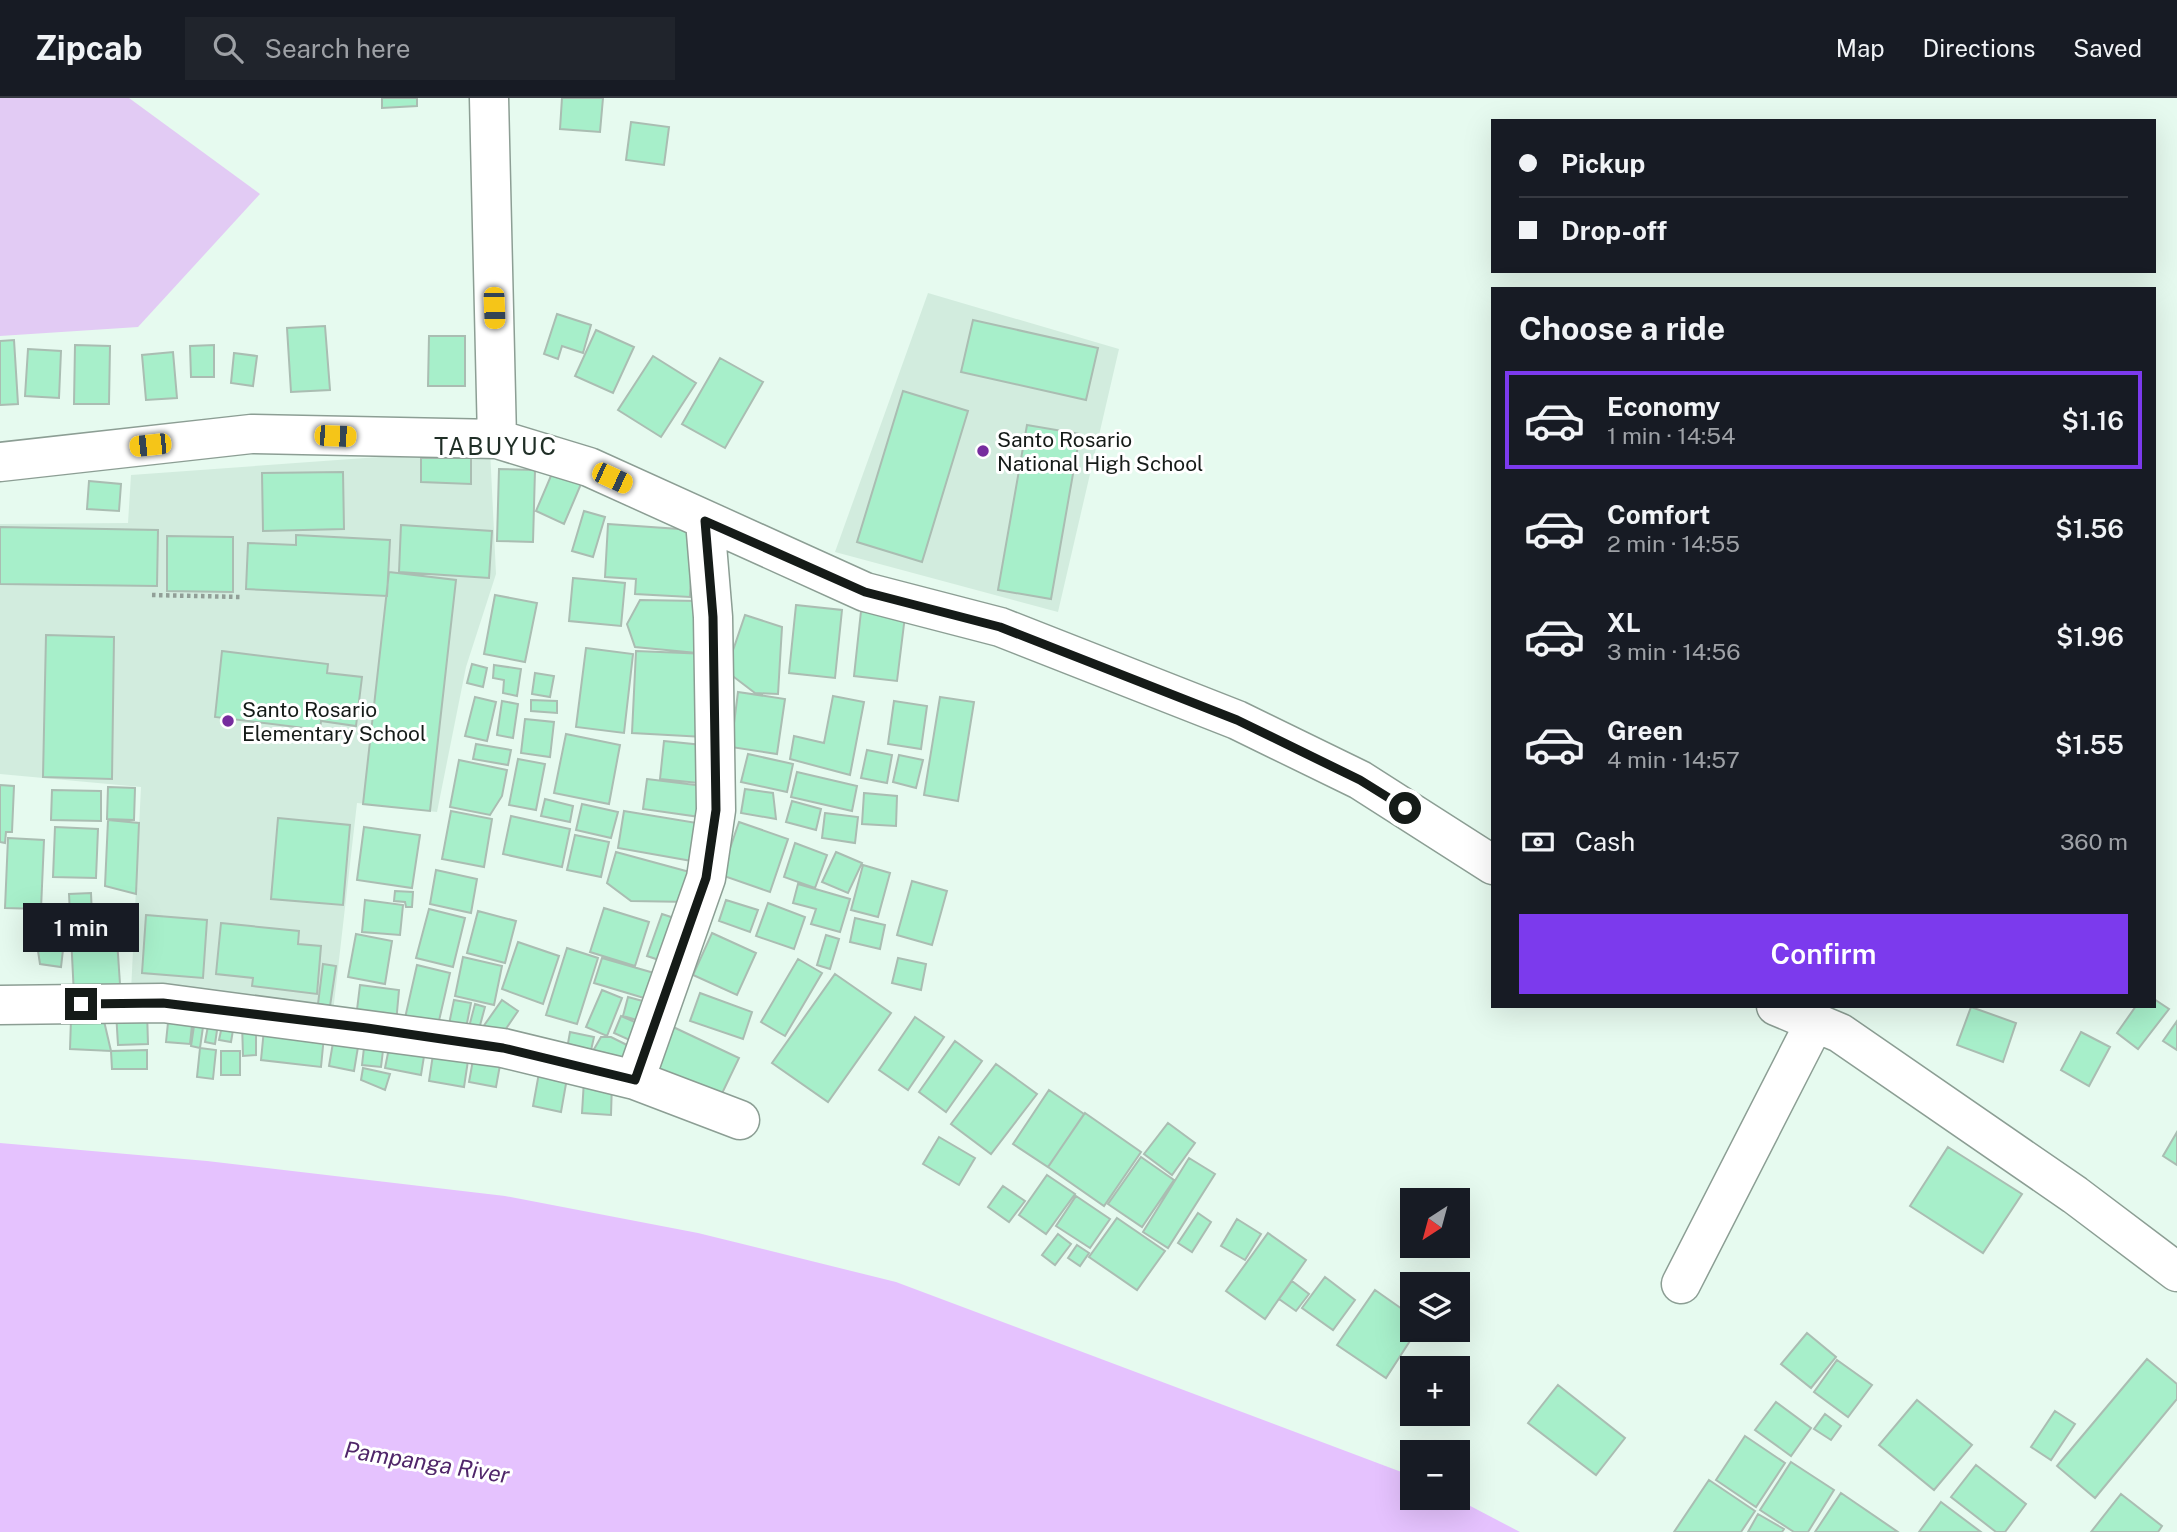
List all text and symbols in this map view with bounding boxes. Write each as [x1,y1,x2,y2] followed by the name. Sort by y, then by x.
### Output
[185,17,675,80] search box
[35,29,143,67] text: Zipcab
[209,29,247,67] icon: search
[265,33,411,64] text: Search here
[1836,34,1885,62] text: Map
[1923,34,2035,62] text: Directions
[2073,34,2142,62] text: Saved
[1561,148,1645,179] text: Pickup
[1561,215,1667,246] text: Drop-off
[483,287,506,329] car
[1519,310,1725,347] text: Choose a ride
[1523,389,1586,452] icon: car
[1607,391,1720,422] text: Economy
[2062,405,2124,436] text: $1.16
[1607,422,1735,449] text: 1 min · 14:54
[314,425,357,447] car
[997,427,1203,476] place label: Santo Rosario National High School
[129,432,172,458] car
[434,432,558,460] district label: TABUYUC
[975,443,991,459] marker: Santo Rosario National High School
[589,460,636,496] car
[1523,497,1586,560] icon: car
[1607,499,1710,530] text: Comfort
[2055,513,2124,544] text: $1.56
[1607,530,1740,557] text: 2 min · 14:55
[1523,605,1586,668] icon: car
[1607,607,1641,638] text: XL
[2056,621,2124,652] text: $1.96
[1607,638,1740,665] text: 3 min · 14:56
[242,697,426,746] place label: Santo Rosario Elementary School
[220,713,236,729] marker: Santo Rosario Elementary School
[1523,713,1586,776] icon: car
[1607,715,1683,746] text: Green
[2055,729,2124,760] text: $1.55
[1607,746,1740,773] text: 4 min · 14:57
[1389,792,1421,824] route start
[1519,823,1557,861] icon: cash
[1575,826,1635,857] text: Cash
[2060,828,2128,855] text: 360 m
[23,902,139,951] callout: 1 min
[54,914,108,941] text: 1 min
[1519,914,2128,994] button: Confirm
[65,988,97,1020] route end
[1400,1188,1470,1258] north arrow
[1400,1188,1470,1510] map controls
[1400,1272,1470,1342] button: layers
[1400,1356,1470,1426] button: +
[342,1436,512,1488] water label: Pampanga River
[1400,1440,1470,1510] button: −

